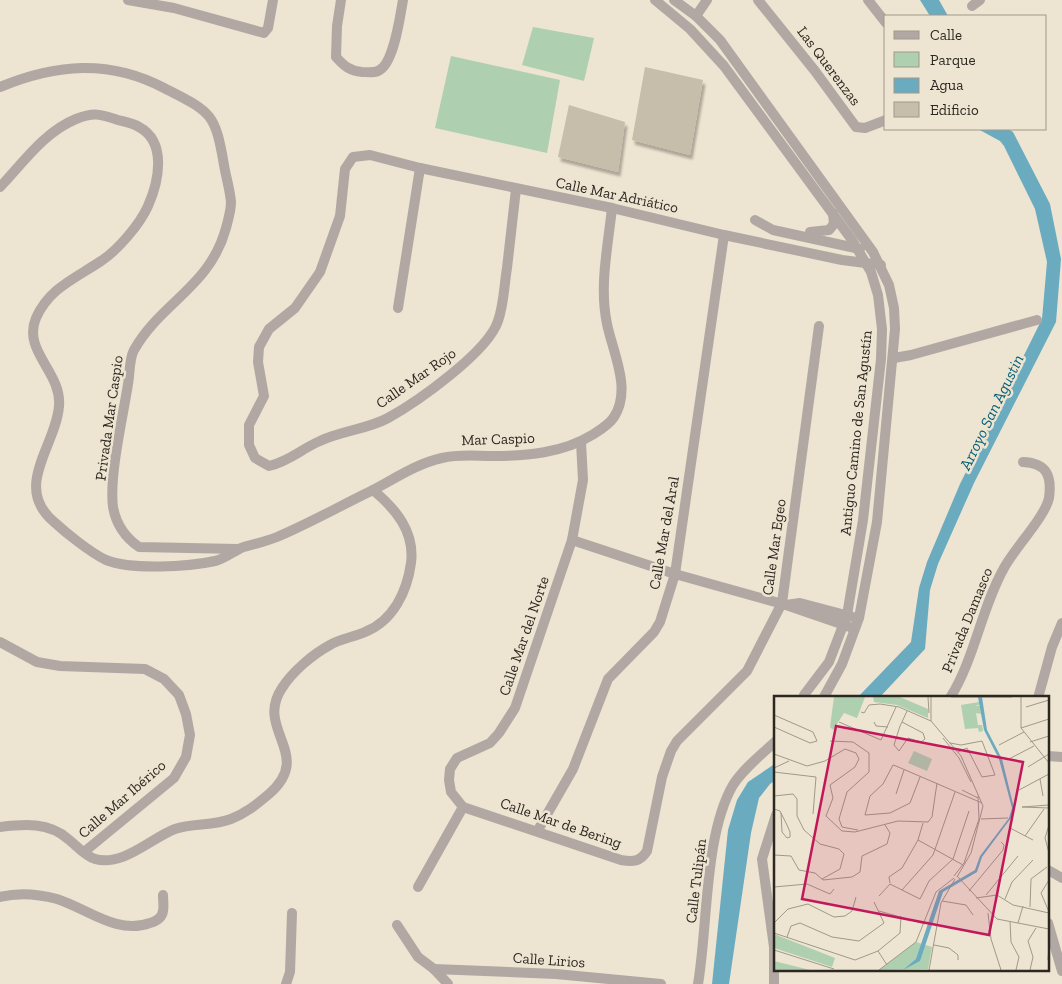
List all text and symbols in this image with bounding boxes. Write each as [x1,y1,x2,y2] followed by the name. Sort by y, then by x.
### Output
[884,15,1047,130] legend
[793,23,865,109] street label: Las Querenzas
[930,26,962,44] text: Calle
[930,51,976,69] text: Parque
[930,76,963,94] text: Agua
[930,101,979,119] text: Edificio
[554,173,680,217] street label: Calle Mar Adriático
[836,329,876,536] street label: Antiguo Camino de San Agustín
[373,344,460,412] street label: Calle Mar Rojo
[955,352,1028,474] water label: Arroyo San Agustin
[91,354,127,482] street label: Privada Mar Caspio
[461,429,535,449] street label: Mar Caspio
[645,475,683,591] street label: Calle Mar del Aral
[758,497,790,596] street label: Calle Mar Egeo
[938,565,996,675] street label: Privada Damasco
[495,574,553,698] street label: Calle Mar del Norte
[774,696,1050,972] inset map
[75,756,170,842] street label: Calle Mar Ibérico
[498,794,624,852] street label: Calle Mar de Bering
[682,837,710,924] street label: Calle Tulipán
[512,948,586,972] street label: Calle Lirios

